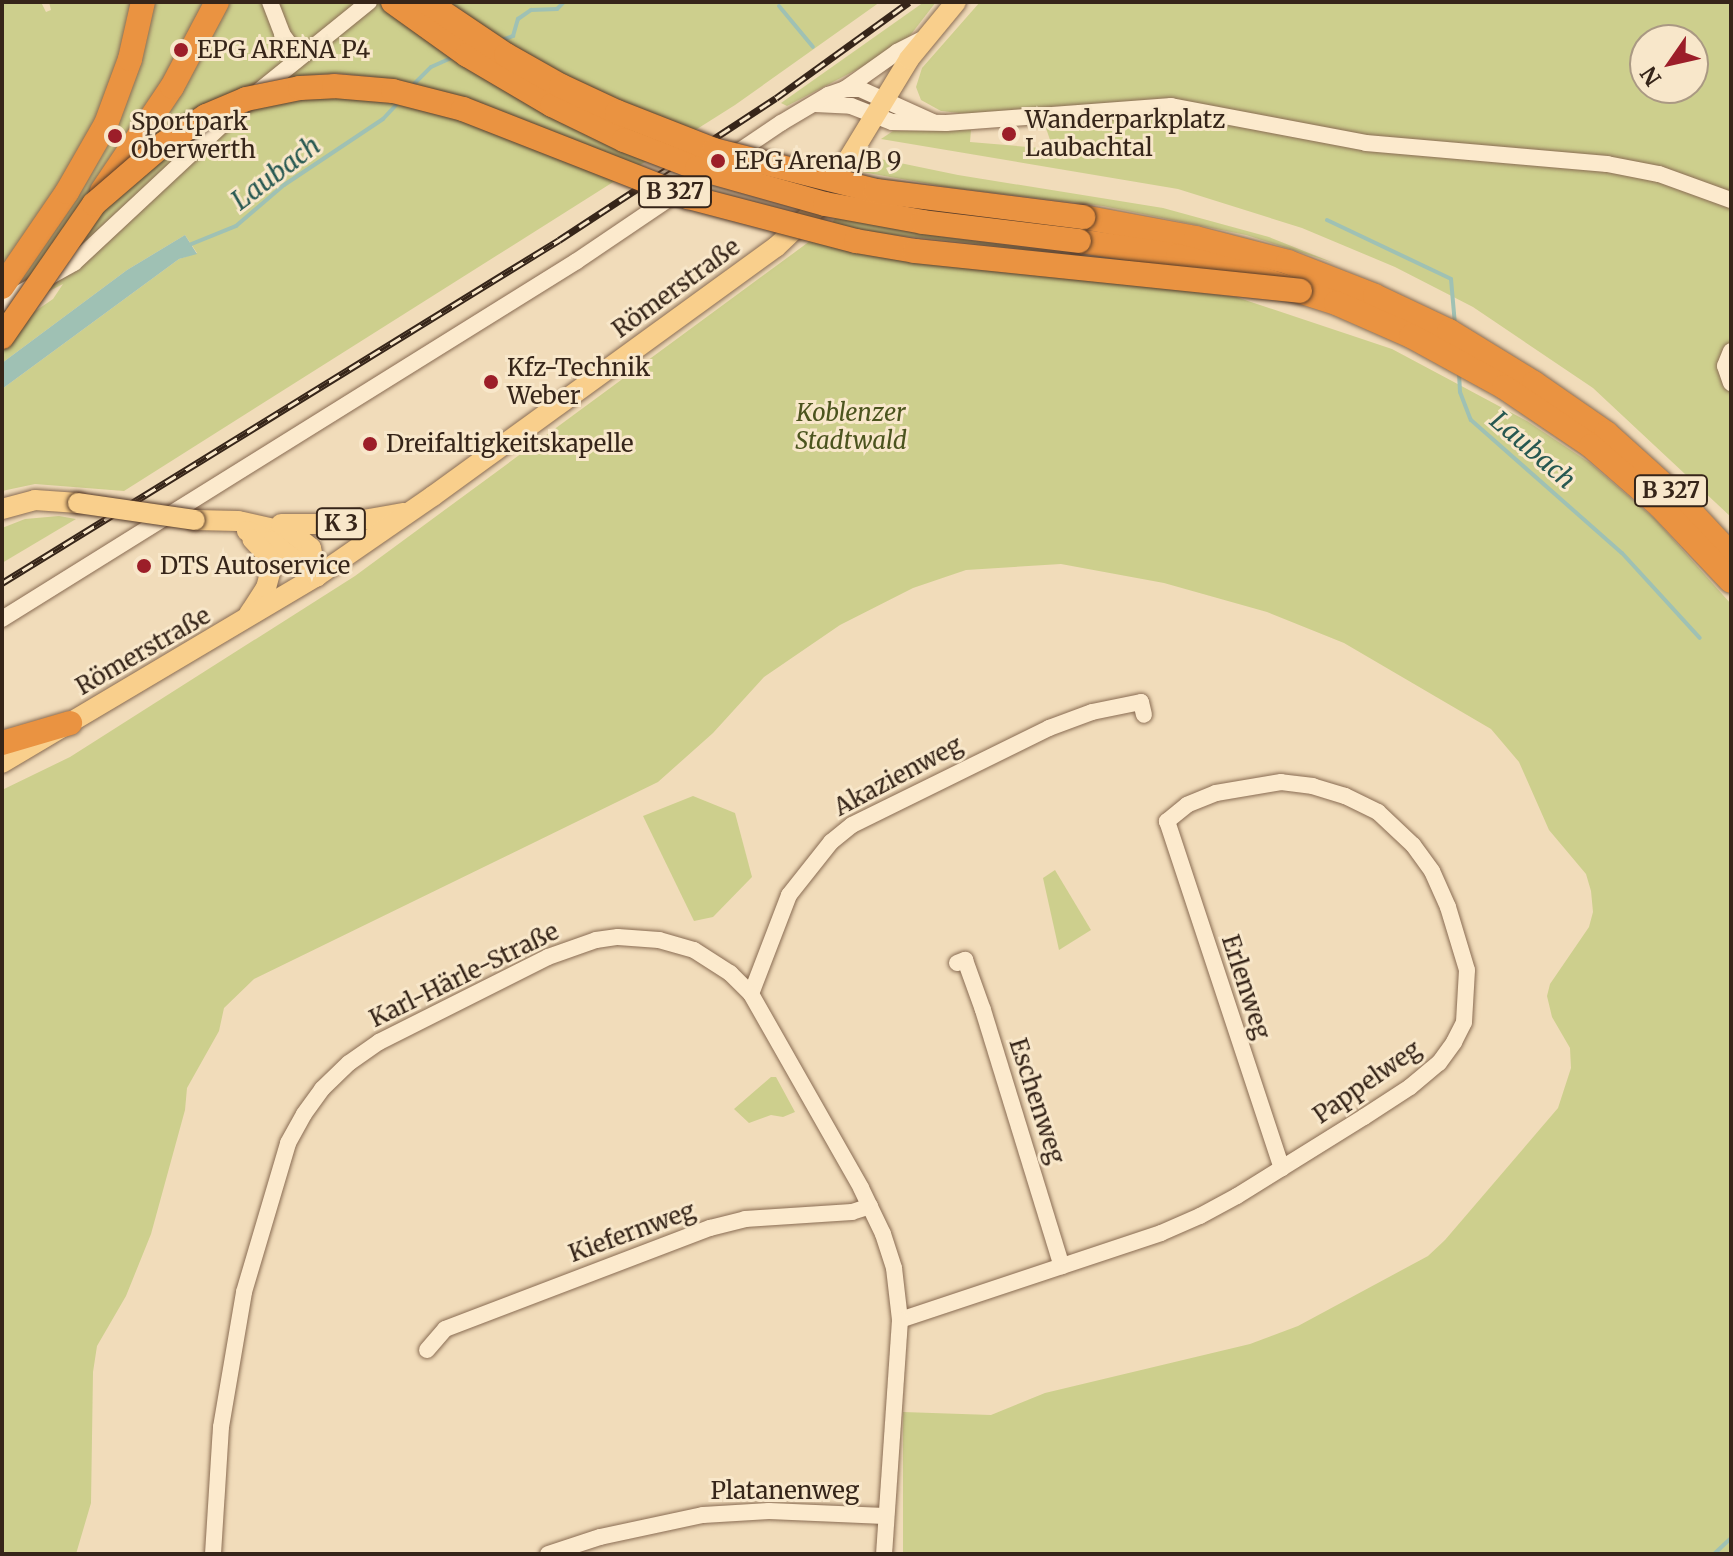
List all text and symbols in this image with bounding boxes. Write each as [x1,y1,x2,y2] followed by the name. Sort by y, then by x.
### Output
[1629,24,1709,104] north arrow
[197,36,370,64] place label: EPG ARENA P4
[172,41,190,59] marker: EPG ARENA P4
[1634,61,1667,91] text: N
[1025,106,1225,162] place label: Wanderparkplatz Laubachtal
[131,108,256,164] place label: Sportpark Oberwerth
[1000,125,1018,143] marker: Wanderparkplatz Laubachtal
[106,127,124,145] marker: Sportpark Oberwerth
[226,130,326,216] water label: Laubach
[734,147,902,175] place label: EPG Arena/B 9
[709,152,727,170] marker: EPG Arena/B 9
[637,174,713,210] road number: B 327
[607,232,745,344] street label: Römerstraße
[507,354,650,410] place label: Kfz-Technik Weber
[482,373,500,391] marker: Kfz-Technik Weber
[795,399,907,455] park label: Koblenzer Stadtwald
[1484,405,1582,495] water label: Laubach
[386,430,634,458] place label: Dreifaltigkeitskapelle
[361,435,379,453] marker: Dreifaltigkeitskapelle
[1633,473,1709,509] road number: B 327
[315,506,367,542] road number: K 3
[160,552,350,580] place label: DTS Autoservice
[135,557,153,575] marker: DTS Autoservice
[71,601,215,701] street label: Römerstraße
[829,730,967,822] street label: Akazienweg
[365,917,563,1033] street label: Karl-Härle-Straße
[1216,931,1276,1043] street label: Erlenweg
[1308,1034,1426,1130] street label: Pappelweg
[1003,1035,1071,1167] street label: Eschenweg
[565,1196,699,1268] street label: Kiefernweg
[711,1477,859,1505] street label: Platanenweg

